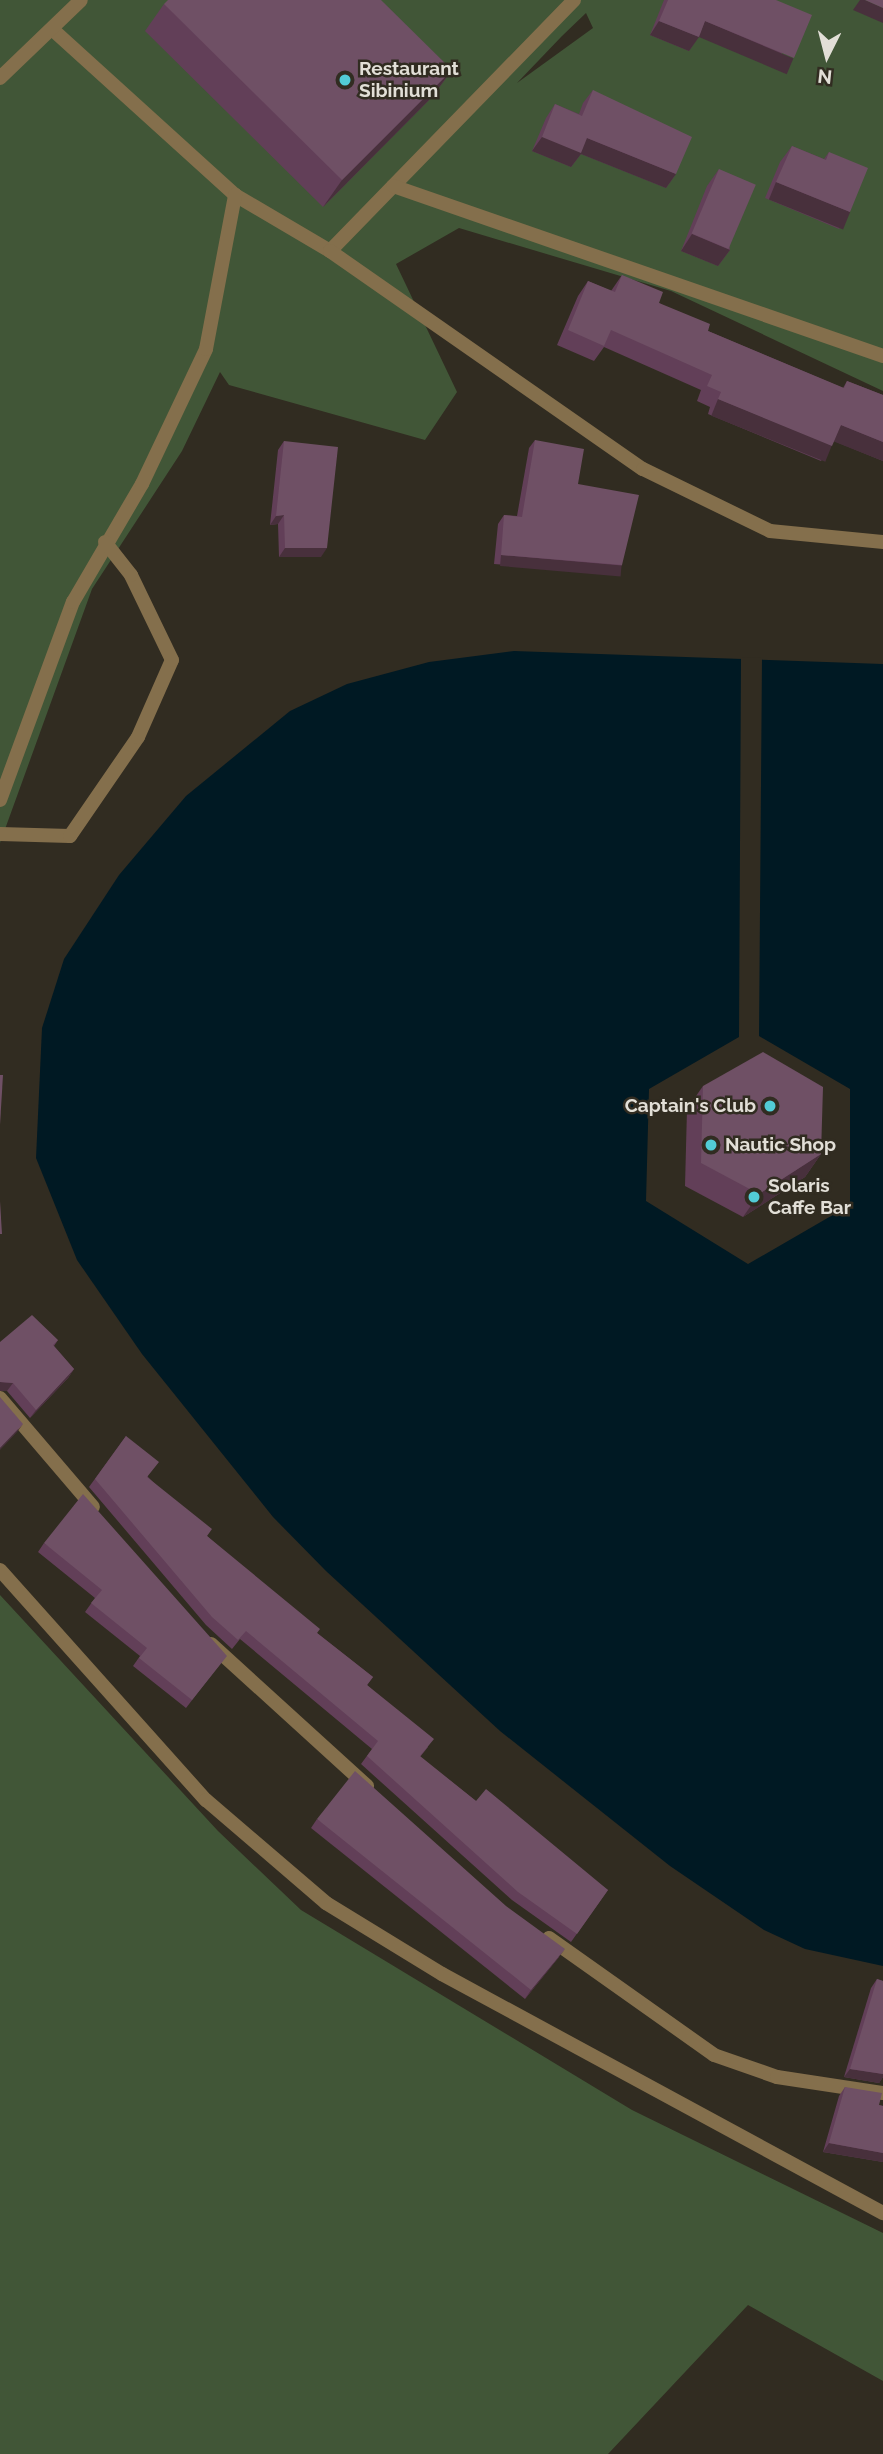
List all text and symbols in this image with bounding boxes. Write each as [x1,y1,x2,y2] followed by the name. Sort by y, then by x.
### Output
[792,21,862,91] north arrow
[359,58,459,102] place label: Restaurant Sibinium
[816,65,833,89] text: N
[337,72,353,88] marker: Restaurant Sibinium
[625,1095,756,1117] place label: Captain's Club
[762,1098,778,1114] marker: Captain's Club
[725,1134,836,1156] place label: Nautic Shop
[703,1137,719,1153] marker: Nautic Shop
[768,1175,851,1219] place label: Solaris Caffe Bar
[746,1189,762,1205] marker: Solaris Caffe Bar

